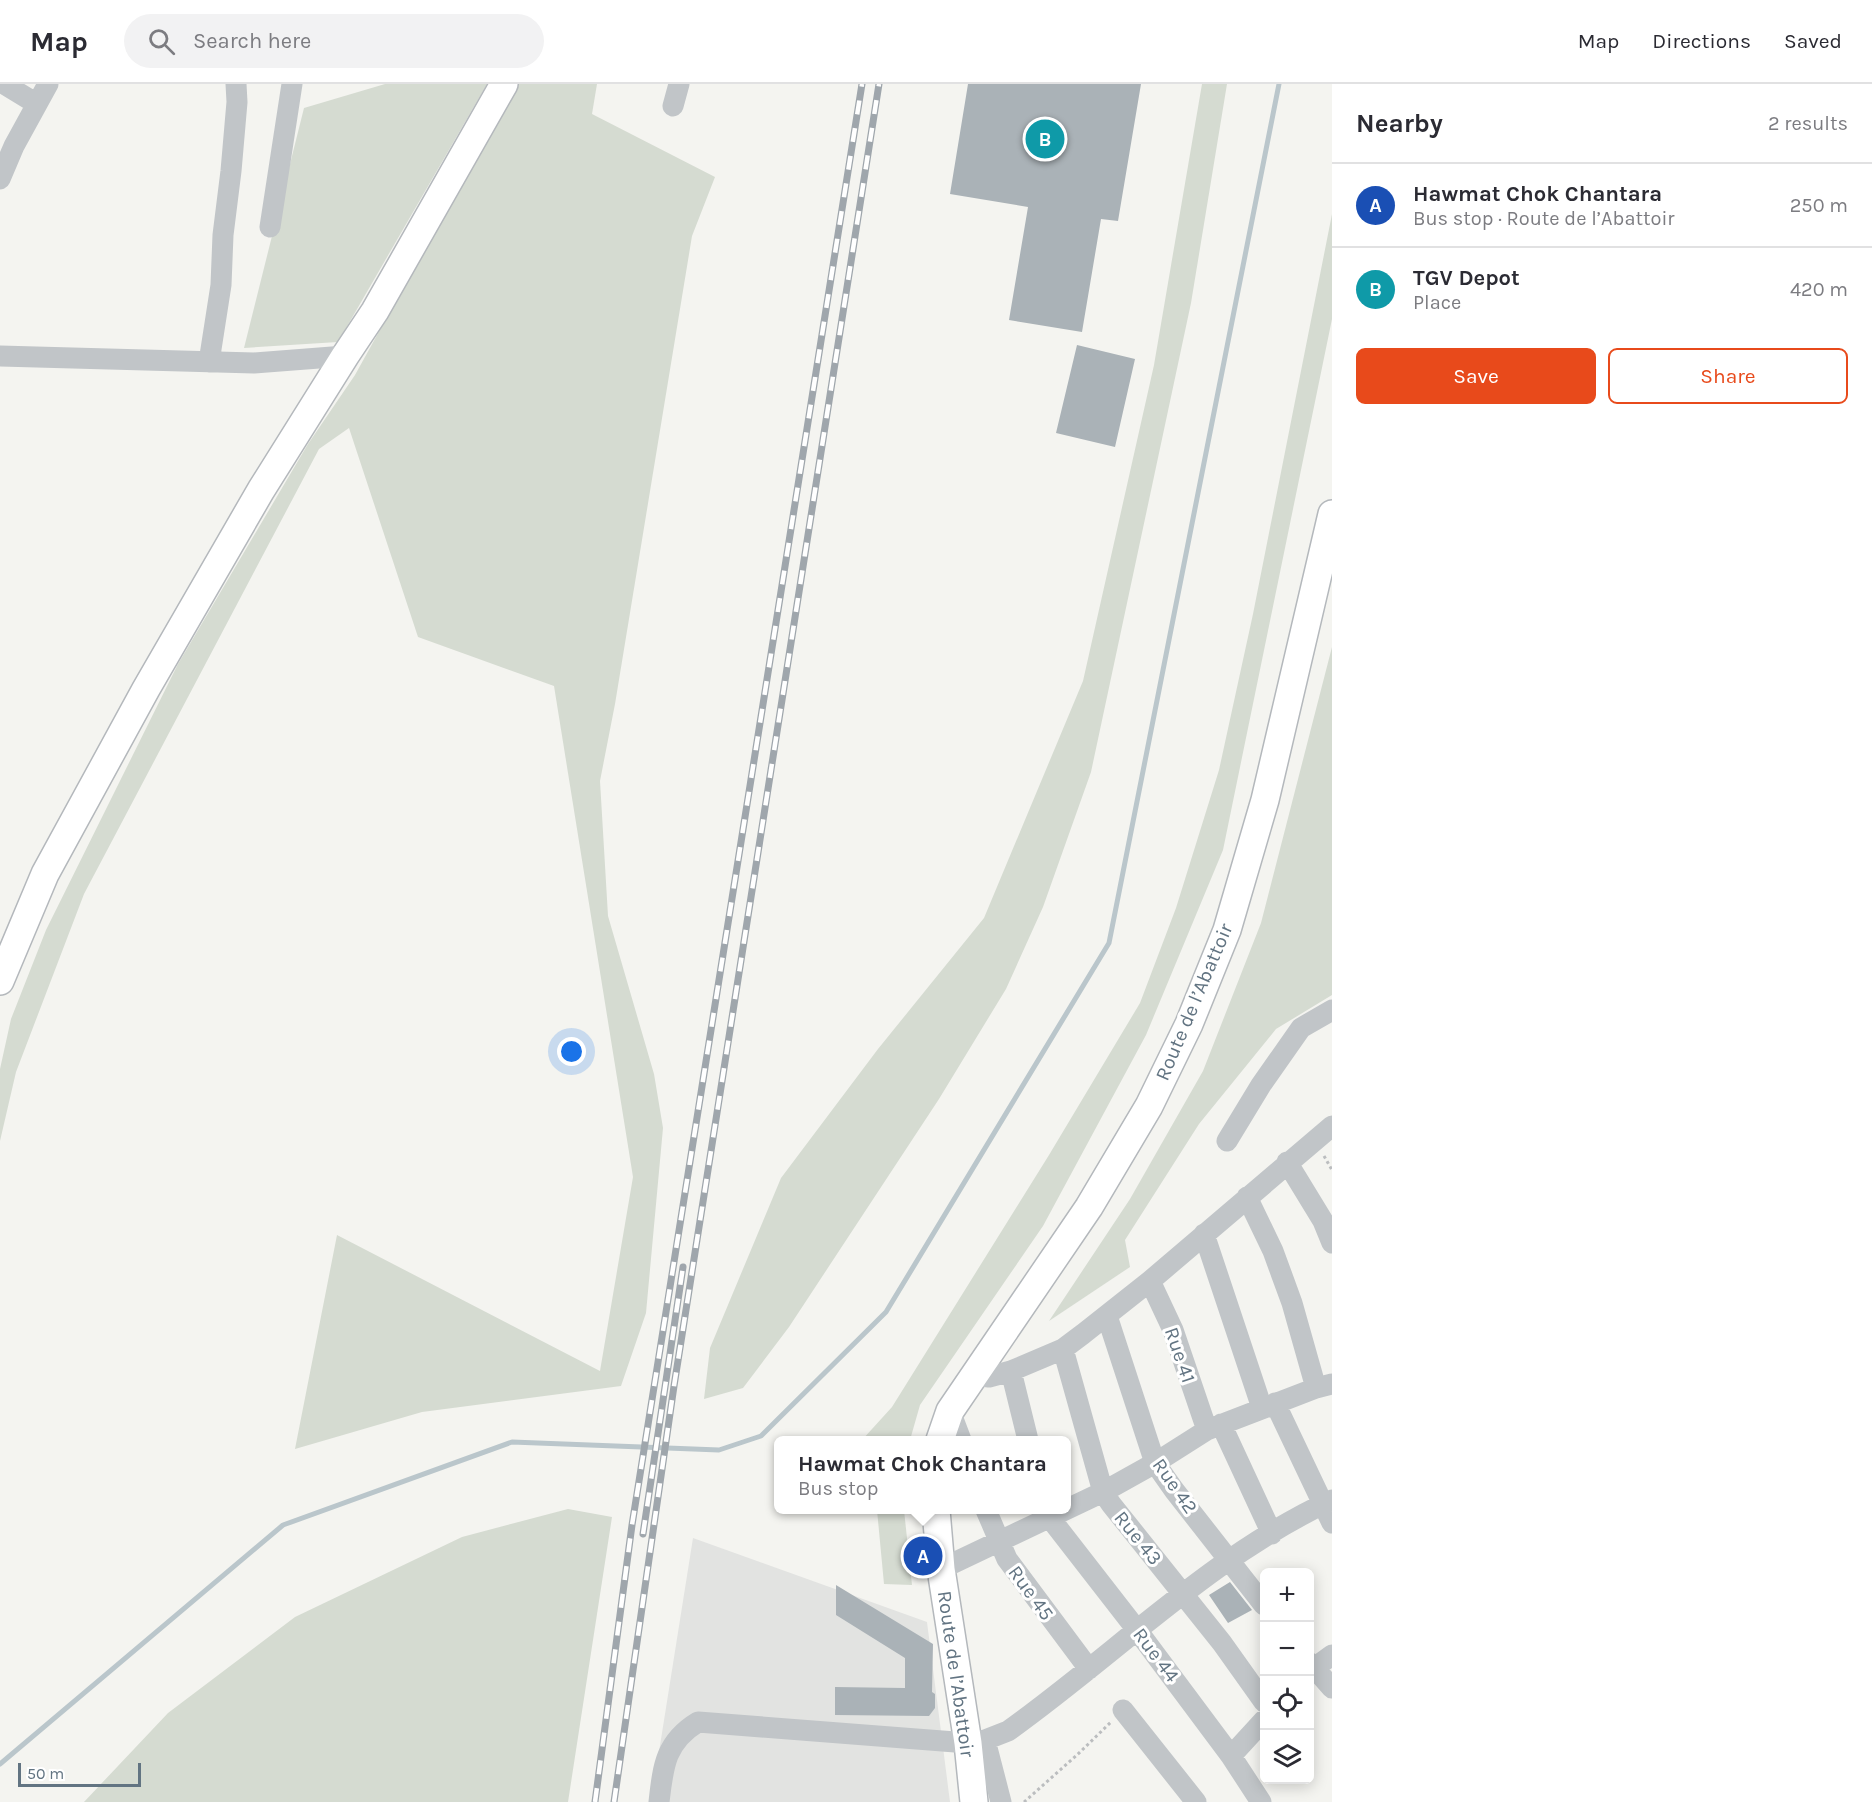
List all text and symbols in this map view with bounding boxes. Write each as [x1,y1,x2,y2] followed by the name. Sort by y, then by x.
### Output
[124,14,544,68] search box
[30,25,88,58] text: Map
[145,25,178,58] icon: search
[193,28,311,54] text: Search here
[1578,29,1619,53] text: Map
[1652,29,1751,53] text: Directions
[1784,29,1842,53] text: Saved
[1356,108,1443,139] text: Nearby
[1768,112,1848,135] text: 2 results
[1026,116,1064,162] pin: B
[1413,181,1662,207] text: Hawmat Chok Chantara
[1369,194,1382,217] text: A
[1790,194,1848,217] text: 250 m
[1413,207,1675,230] text: Bus stop · Route de l’Abattoir
[1413,265,1520,291] text: TGV Depot
[1369,278,1382,301] text: B
[1790,278,1848,301] text: 420 m
[1413,291,1461,314] text: Place
[1356,348,1596,404] button: Save
[1608,348,1848,404] button: Share
[1151,919,1238,1084] street label: Route de l’Abattoir
[557,1037,586,1066] your location
[1160,1324,1200,1386] street label: Rue 41
[774,1436,1071,1514] popup
[798,1451,1047,1477] text: Hawmat Chok Chantara
[1148,1454,1202,1518] street label: Rue 42
[798,1477,878,1500] text: Bus stop
[1109,1507,1167,1569] street label: Rue 43
[904,1534,942,1578] pin: A
[1004,1561,1058,1625] street label: Rue 45
[1260,1568,1314,1784] map controls
[1260,1568,1314,1622] button: +
[933,1589,979,1760] street label: Route de l’Abattoir
[1260,1622,1314,1676] button: −
[1128,1623,1184,1687] street label: Rue 44
[1260,1676,1314,1730] button: locate
[1260,1730,1314,1784] button: layers
[18,1760,141,1788] scale bar
[27,1764,64,1783] text: 50 m

